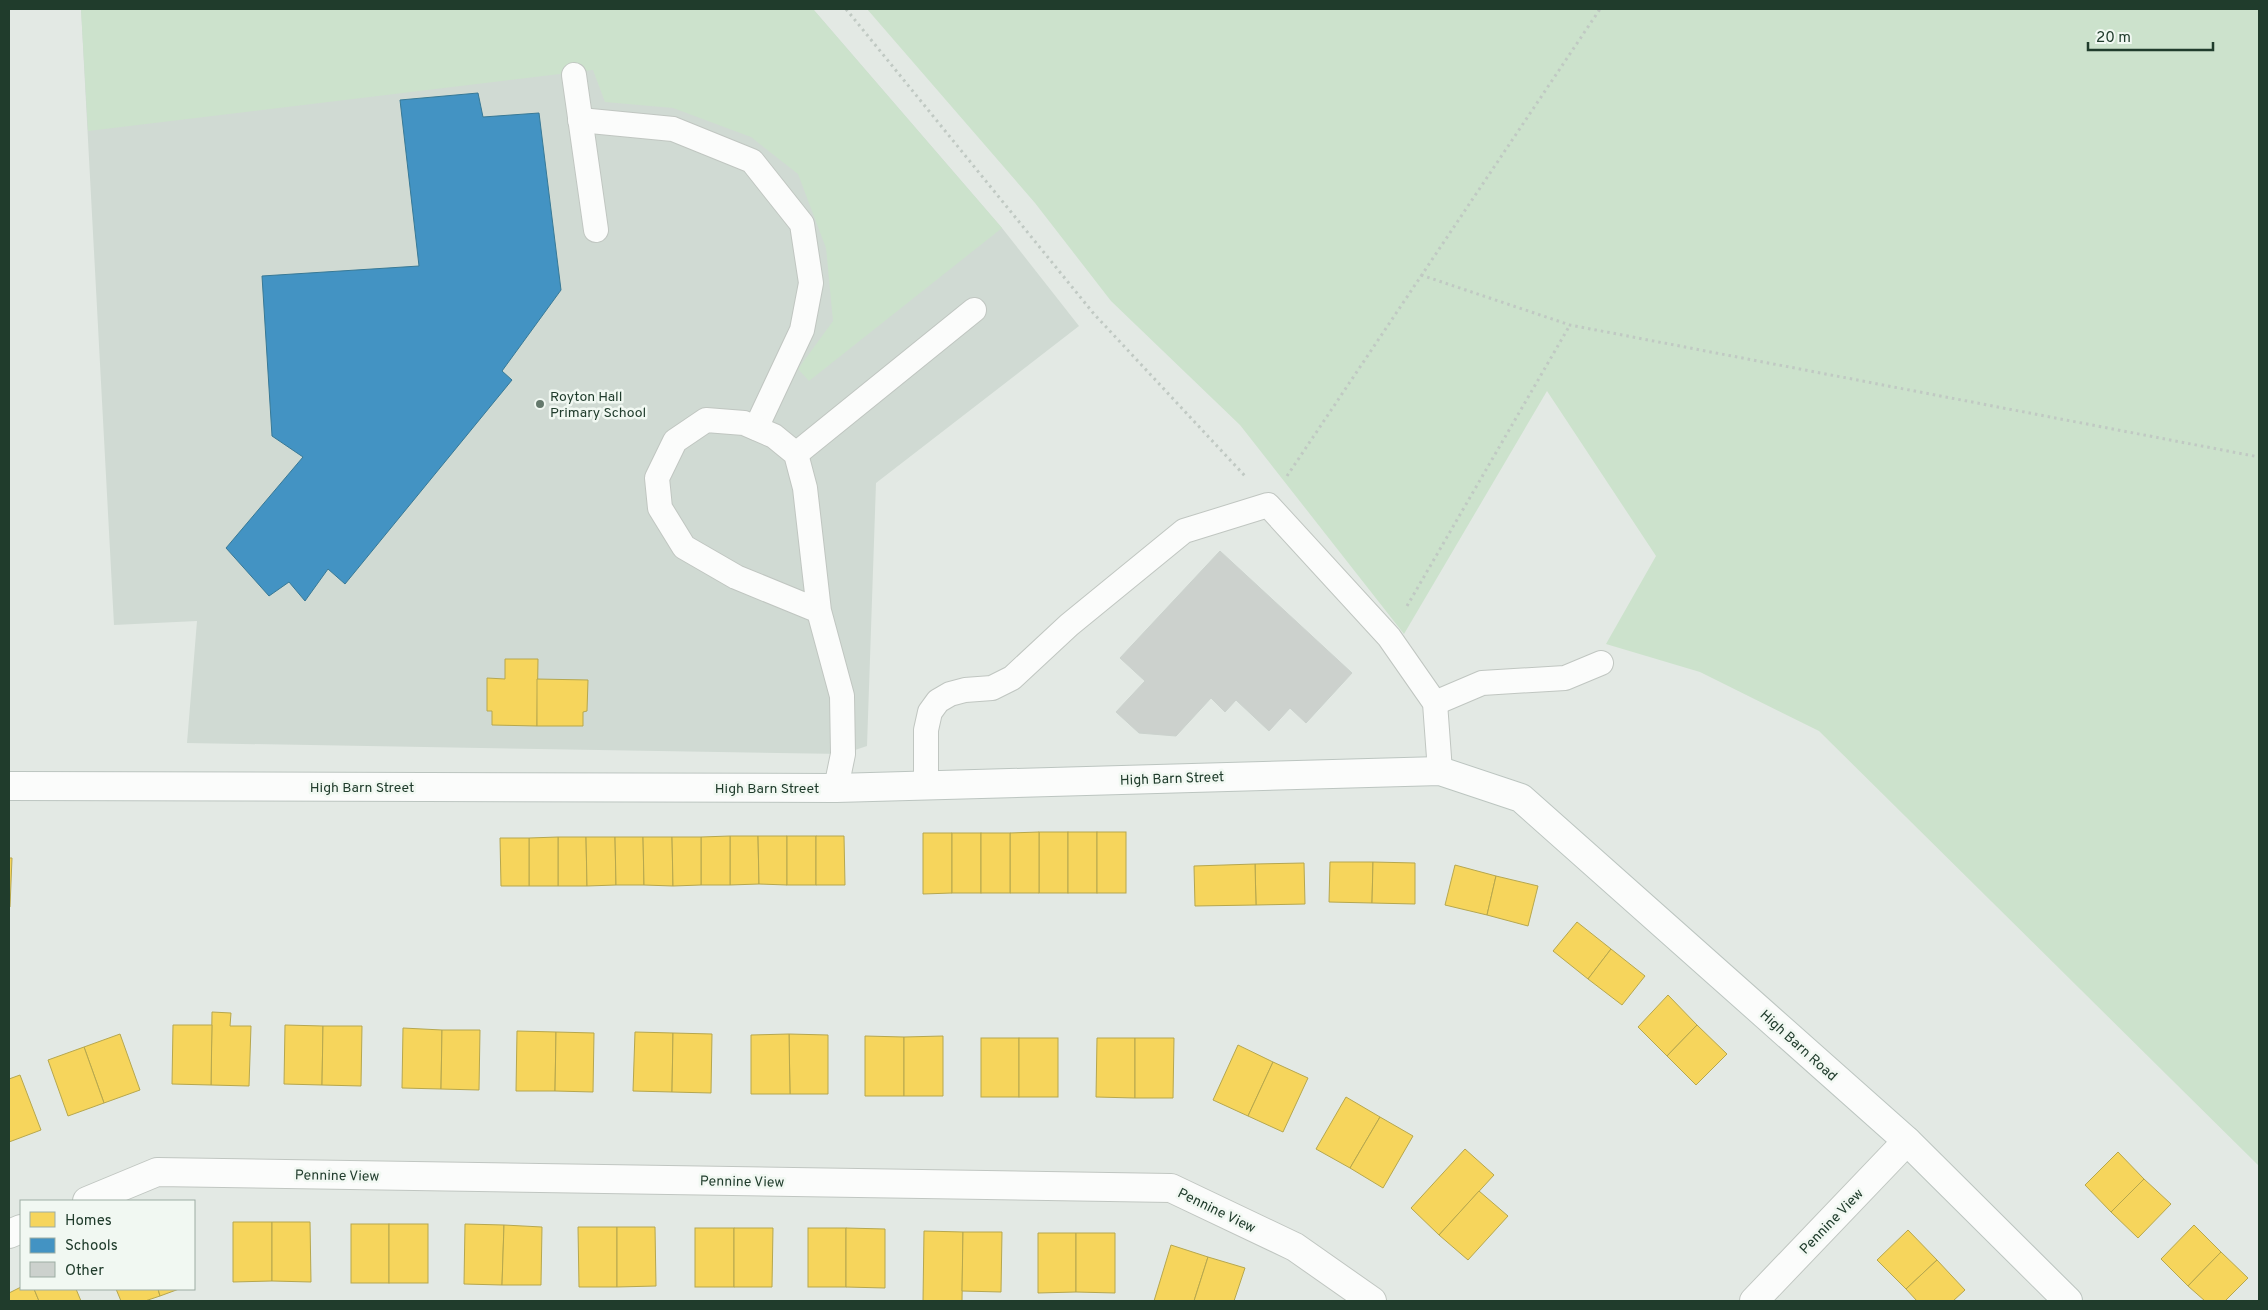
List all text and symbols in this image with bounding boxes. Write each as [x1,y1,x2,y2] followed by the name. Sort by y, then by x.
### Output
[2088,20,2213,52] scale bar
[2096,29,2131,48] text: 20 m
[550,389,646,422] place label: Royton Hall Primary School
[534,398,546,410] marker: Royton Hall Primary School
[1120,769,1224,790] street label: High Barn Street
[310,780,414,797] street label: High Barn Street
[715,781,819,798] street label: High Barn Street
[1756,1007,1840,1085] street label: High Barn Road
[295,1167,379,1186] street label: Pennine View
[700,1173,784,1192] street label: Pennine View
[1175,1185,1258,1238] street label: Pennine View
[1797,1186,1868,1258] street label: Pennine View
[20,1200,195,1290] legend
[65,1212,112,1231] text: Homes
[65,1237,118,1256] text: Schools
[65,1262,104,1281] text: Other

